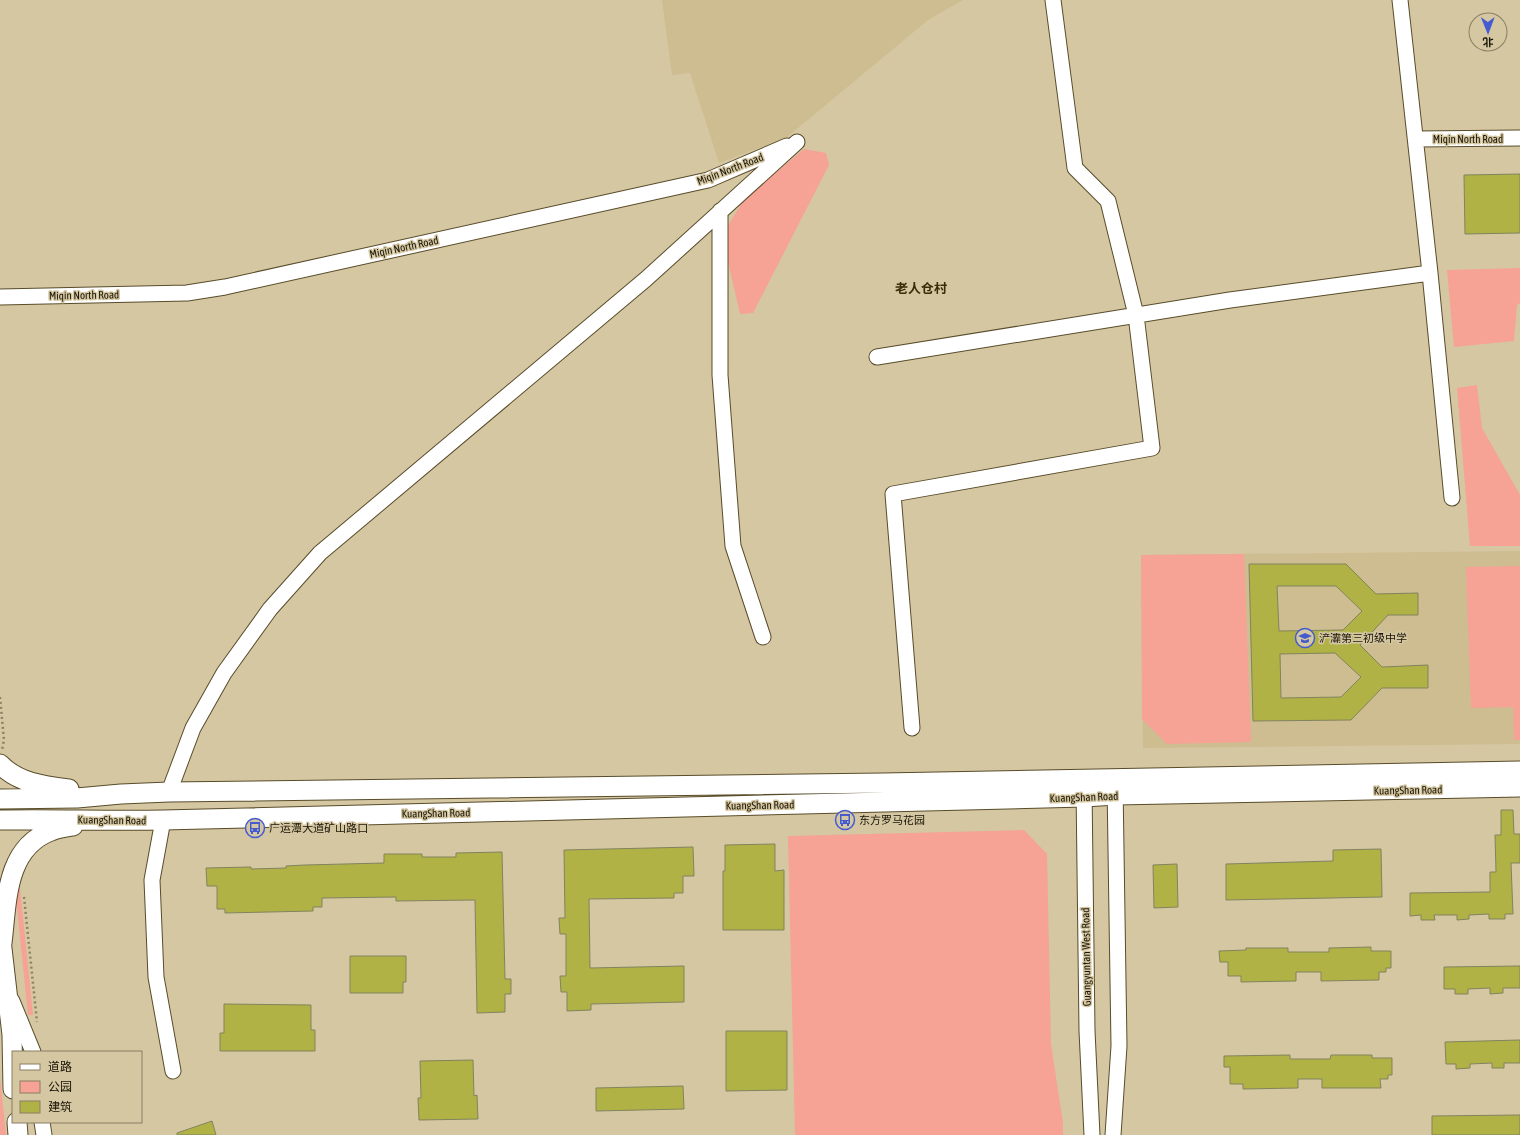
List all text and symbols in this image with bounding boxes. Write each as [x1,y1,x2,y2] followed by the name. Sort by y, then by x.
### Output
[1468,12,1508,52] north arrow
[1483,36,1494,48] text: 北
[1433,133,1503,145] street label: Miqin North Road
[695,151,765,187] street label: Miqin North Road
[368,234,440,260] street label: Miqin North Road
[895,281,947,296] district label: 老人仓村
[49,288,119,302] street label: Miqin North Road
[1294,627,1316,649] school or university icon: 浐灞第三初级中学
[1319,632,1407,644] place label: 浐灞第三初级中学
[1374,783,1442,797] street label: KuangShan Road
[1049,790,1119,804] street label: KuangShan Road
[726,798,794,812] street label: KuangShan Road
[402,806,470,820] street label: KuangShan Road
[834,809,856,831] bus stop icon: 东方罗马花园
[78,813,146,827] street label: KuangShan Road
[859,814,925,826] place label: 东方罗马花园
[244,817,266,839] bus stop icon: 广运潭大道矿山路口
[269,822,368,834] place label: 广运潭大道矿山路口
[1079,907,1093,1007] street label: Guangyuntan West Road
[12,1051,142,1123] legend
[48,1060,72,1074] text: 道路
[48,1080,72,1094] text: 公园
[48,1100,72,1114] text: 建筑

